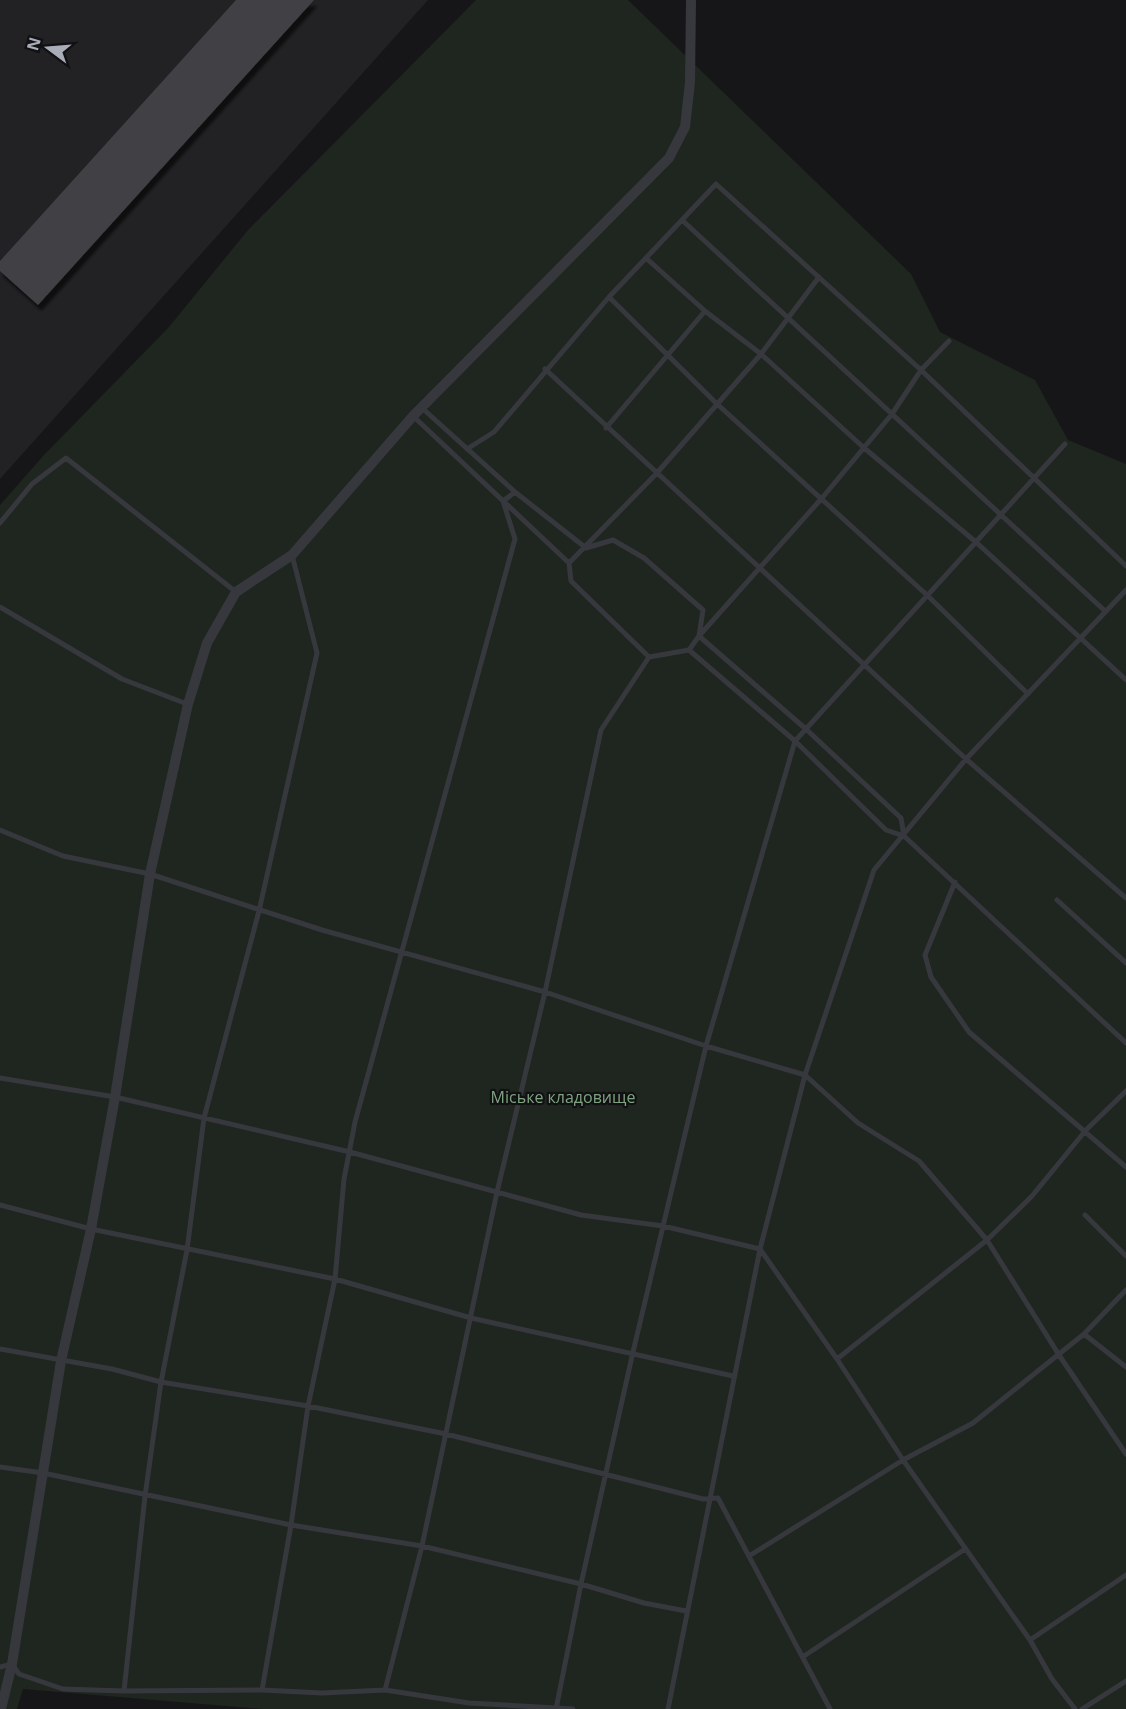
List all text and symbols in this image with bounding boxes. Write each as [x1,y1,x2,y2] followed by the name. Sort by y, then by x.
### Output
[18,18,78,78] north arrow
[21,35,46,53] text: N
[491,1086,635,1108] park label: Міське кладовище

